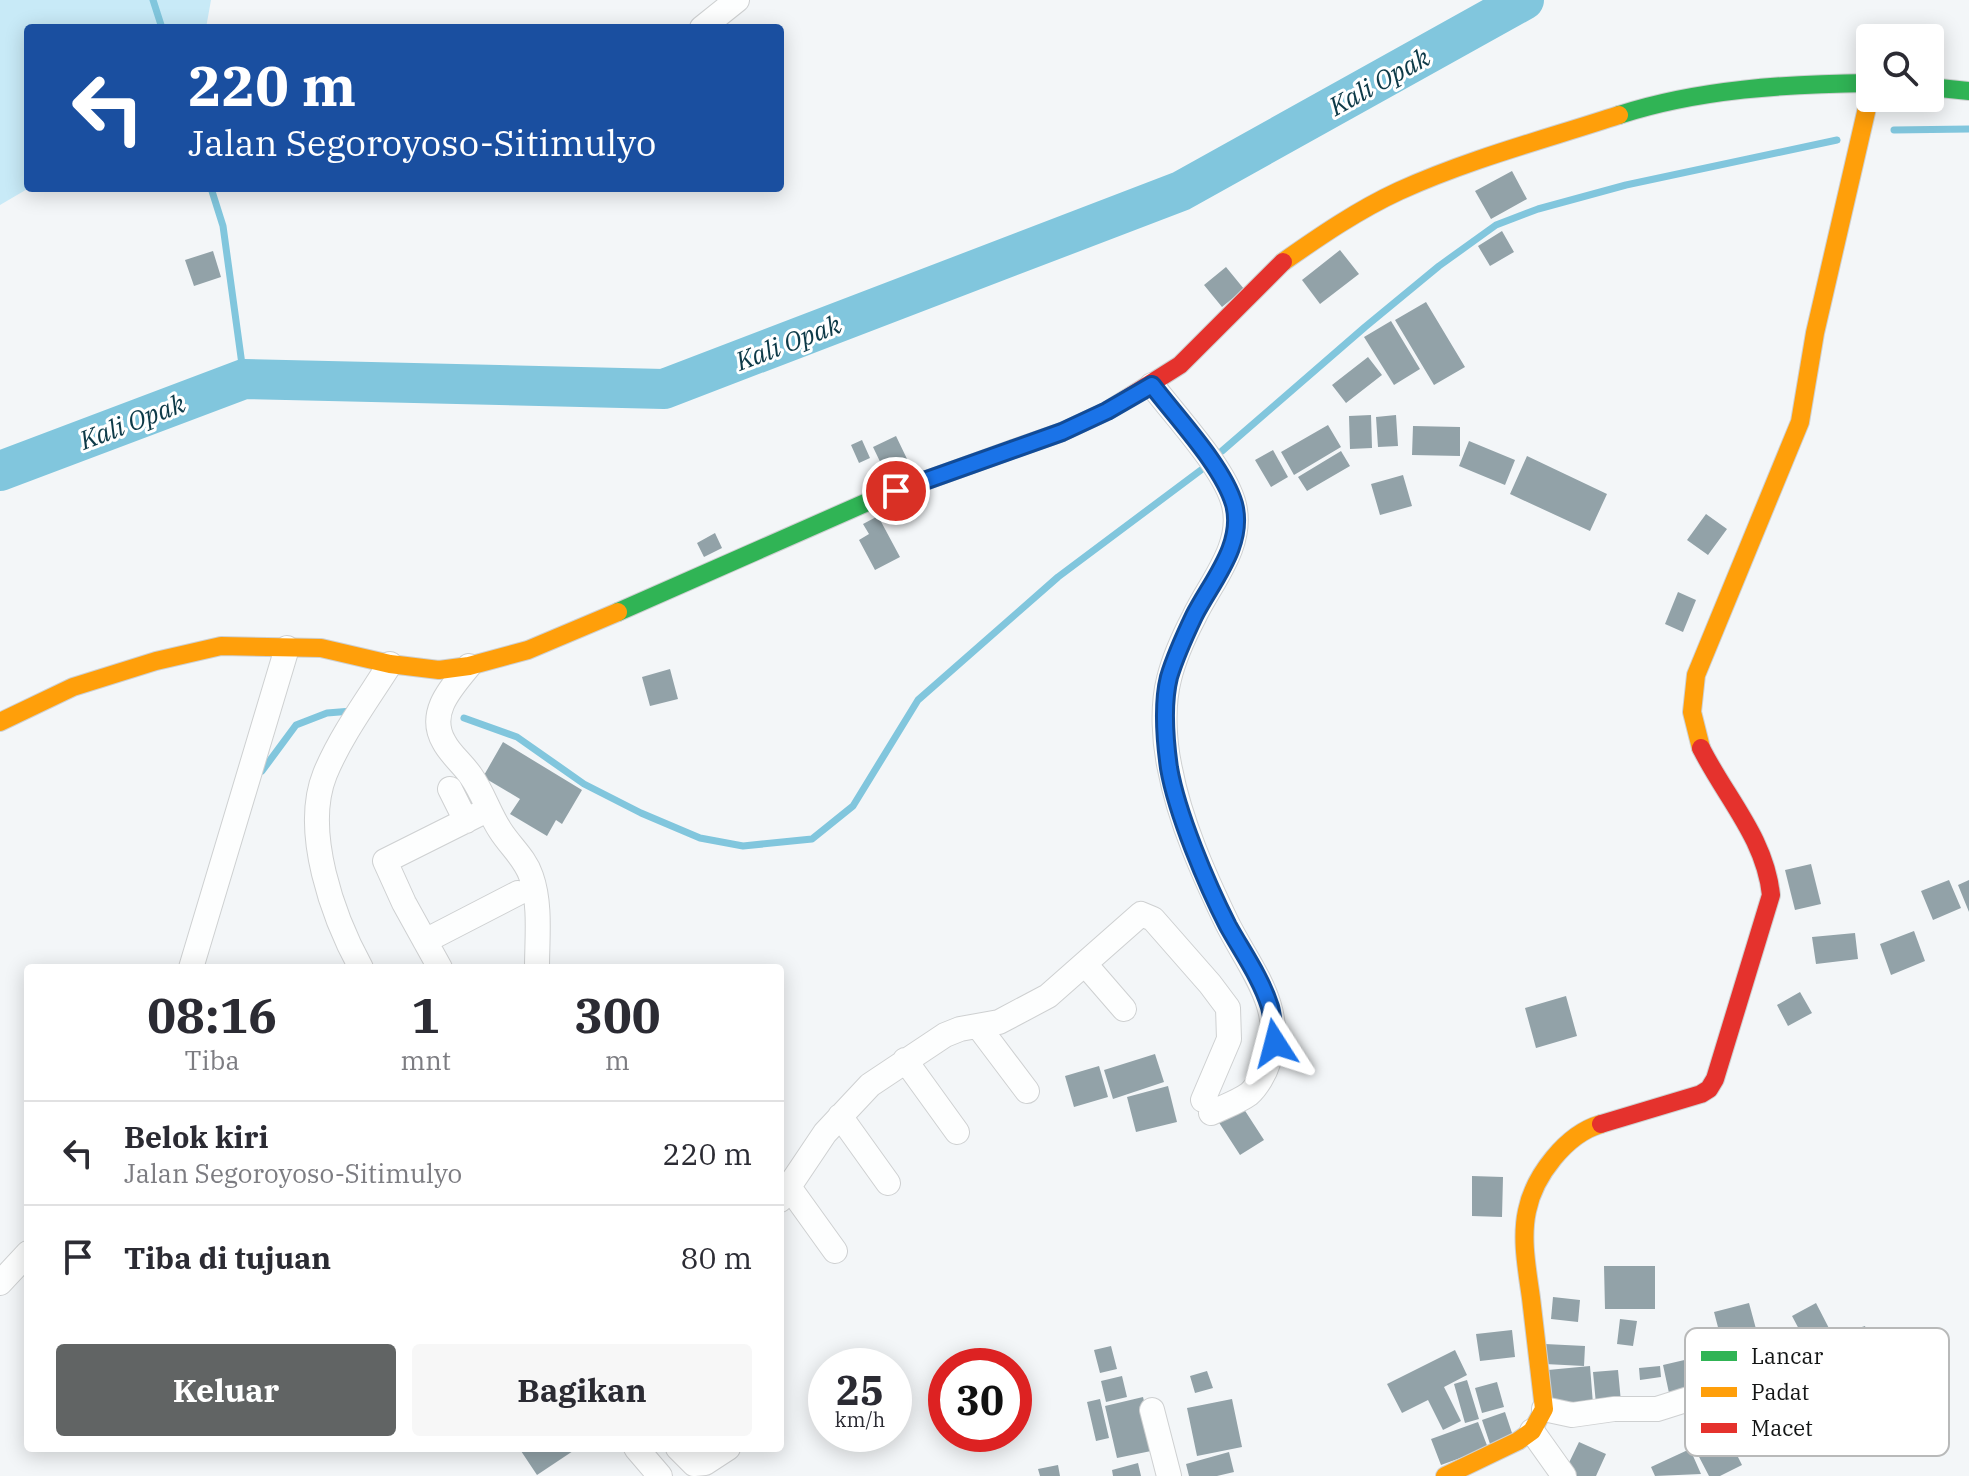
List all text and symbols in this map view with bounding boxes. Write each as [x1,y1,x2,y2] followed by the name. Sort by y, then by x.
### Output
[1856,24,1944,112] map controls
[1856,24,1944,112] button: search
[1322,39,1436,123] water label: Kali Opak
[188,49,356,121] text: 220 m
[56,56,160,160] icon: left
[188,119,656,166] text: Jalan Segoroyoso-Sitimulyo
[729,306,846,378] water label: Kali Opak
[73,385,190,457] water label: Kali Opak
[862,457,930,525] pin
[874,469,918,513] icon: arrive
[147,984,277,1046] text: 08:16
[411,984,440,1046] text: 1
[574,984,661,1046] text: 300
[1233,1001,1317,1085] position arrow
[185,1043,240,1077] text: Tiba
[400,1043,451,1077] text: mnt
[605,1043,630,1077] text: m
[124,1117,269,1156] text: Belok kiri
[56,1131,100,1175] icon: left
[662,1134,752,1173] text: 220 m
[124,1156,462,1190] text: Jalan Segoroyoso-Sitimulyo
[56,1235,100,1279] icon: arrive
[124,1238,331,1277] text: Tiba di tujuan
[680,1238,752,1277] text: 80 m
[1685,1328,1949,1456] legend
[1751,1341,1823,1370] text: Lancar
[56,1344,396,1436] button: Keluar
[412,1344,752,1436] button: Bagikan
[928,1348,1032,1452] speed limit sign: 30
[836,1364,884,1416] text: 25
[1751,1377,1810,1406] text: Padat
[835,1406,885,1433] text: km/h
[1751,1413,1813,1442] text: Macet

